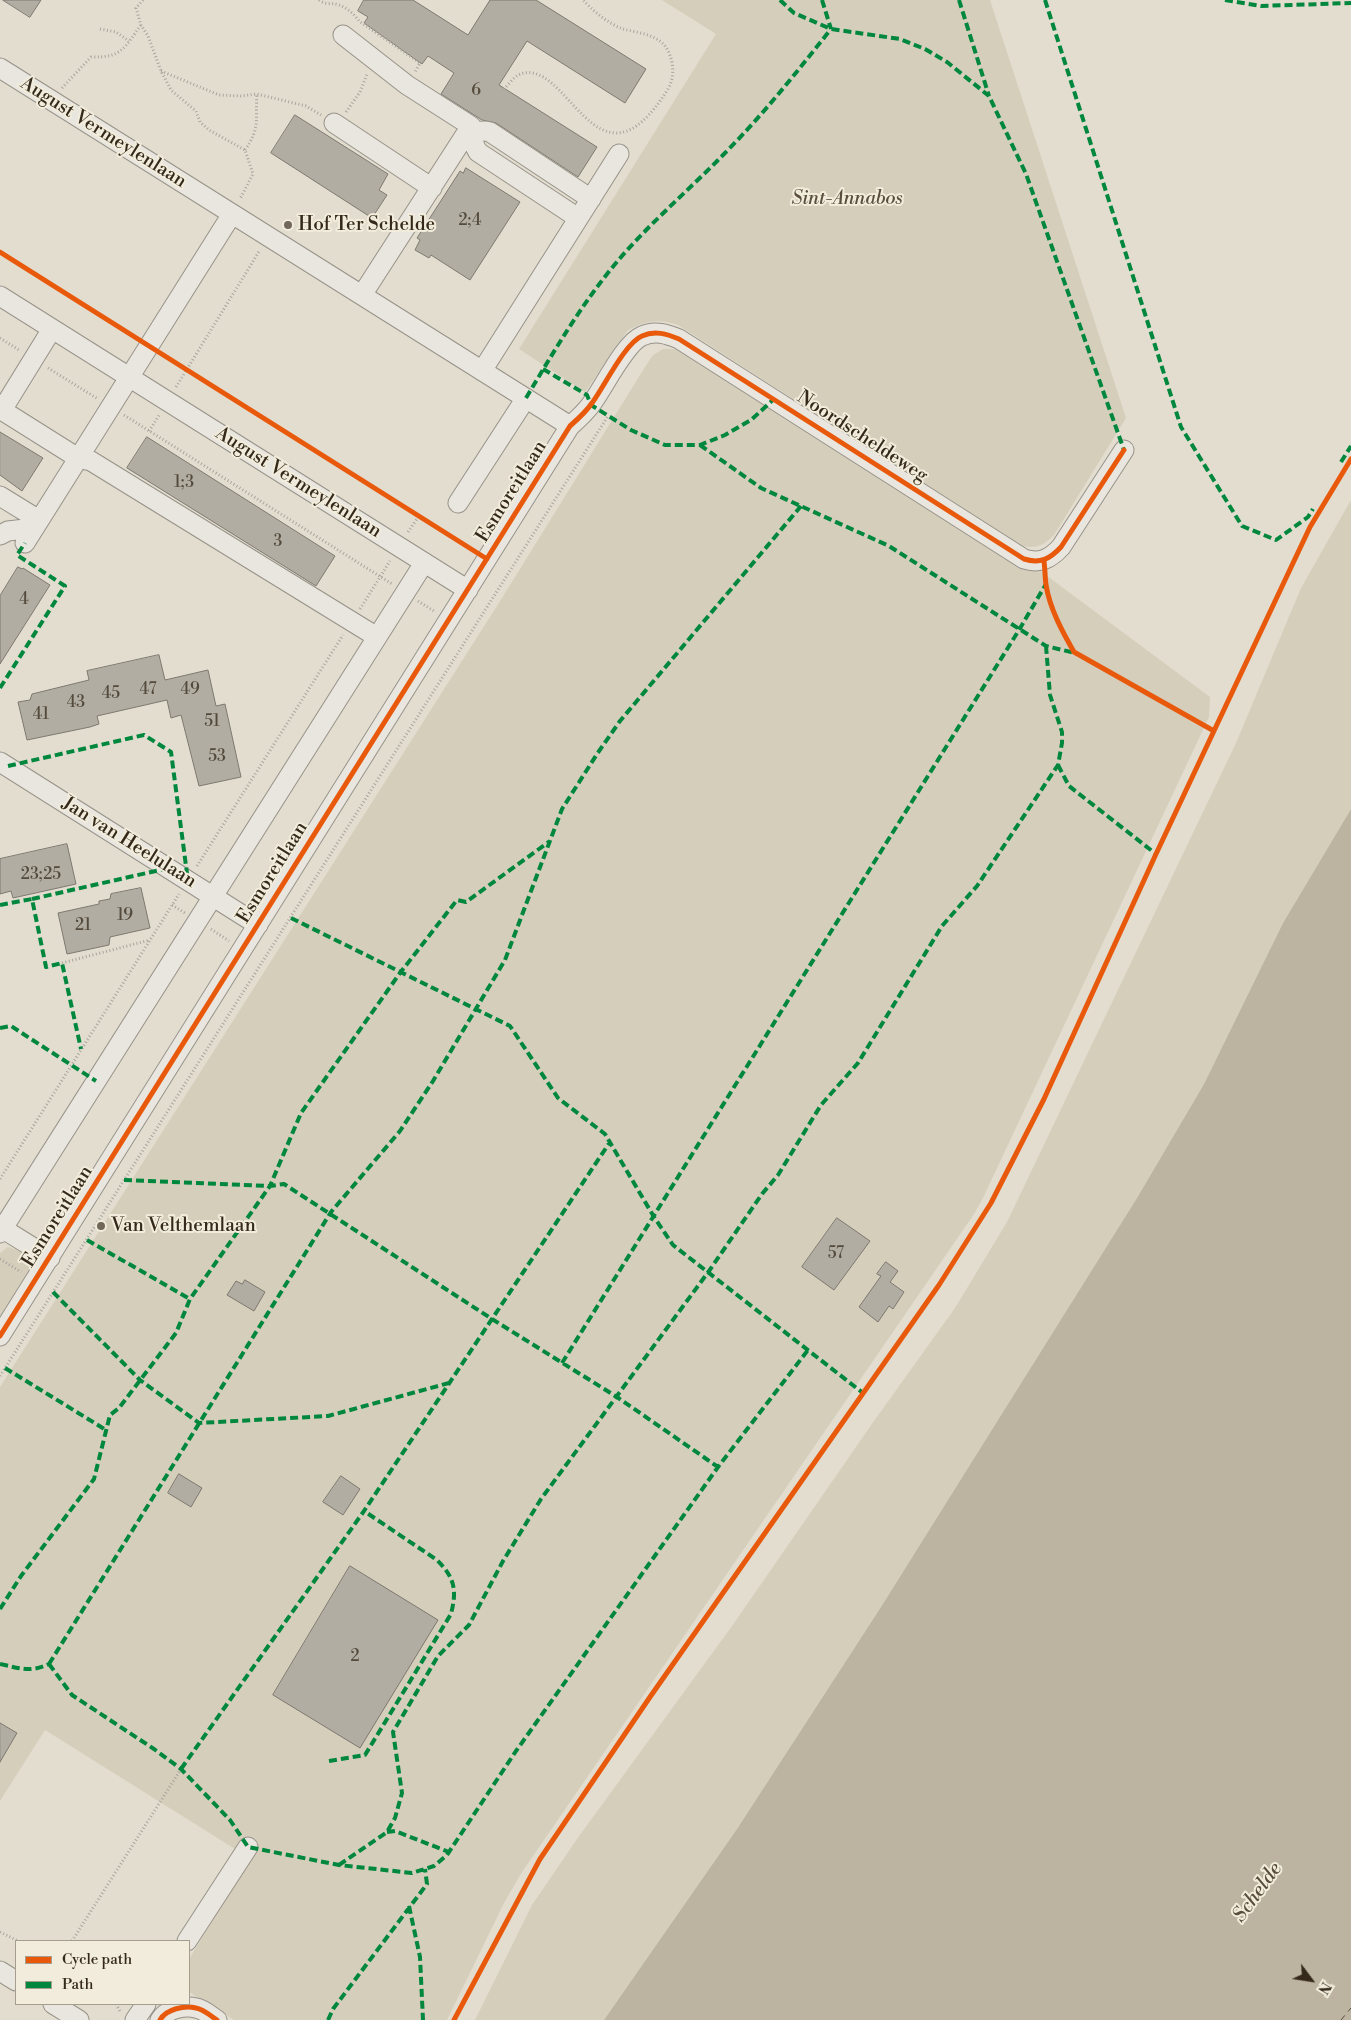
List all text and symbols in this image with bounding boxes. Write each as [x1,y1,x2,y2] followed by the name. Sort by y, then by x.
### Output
[16,73,190,193] street label: August Vermeylenlaan
[471,81,481,101] house number: 6
[791,188,903,210] park label: Sint-Annabos
[458,211,482,231] house number: 2;4
[298,214,435,236] place label: Hof Ter Schelde
[282,219,294,231] marker: Hof Ter Schelde
[792,386,932,488] street label: Noordscheldeweg
[211,423,385,543] street label: August Vermeylenlaan
[472,437,552,547] street label: Esmoreitlaan
[174,473,194,493] house number: 1;3
[274,532,282,552] house number: 3
[19,590,29,610] house number: 4
[140,680,156,700] house number: 47
[180,680,200,700] house number: 49
[102,684,120,704] house number: 45
[67,693,85,713] house number: 43
[33,705,49,725] house number: 41
[204,712,220,732] house number: 51
[208,747,226,767] house number: 53
[58,792,200,894] street label: Jan van Heelulaan
[233,818,313,928] street label: Esmoreitlaan
[21,865,61,885] house number: 23;25
[117,906,133,926] house number: 19
[75,916,91,936] house number: 21
[18,1162,98,1272] street label: Esmoreitlaan
[111,1215,256,1237] place label: Van Velthemlaan
[95,1220,107,1232] marker: Van Velthemlaan
[828,1244,844,1264] house number: 57
[350,1647,360,1667] house number: 2
[1228,1858,1288,1928] water label: Schelde
[15,1940,190,2005] legend
[62,1950,132,1969] text: Cycle path
[1286,1955,1336,2005] north arrow
[62,1975,94,1994] text: Path
[1313,1978,1334,1997] text: N

